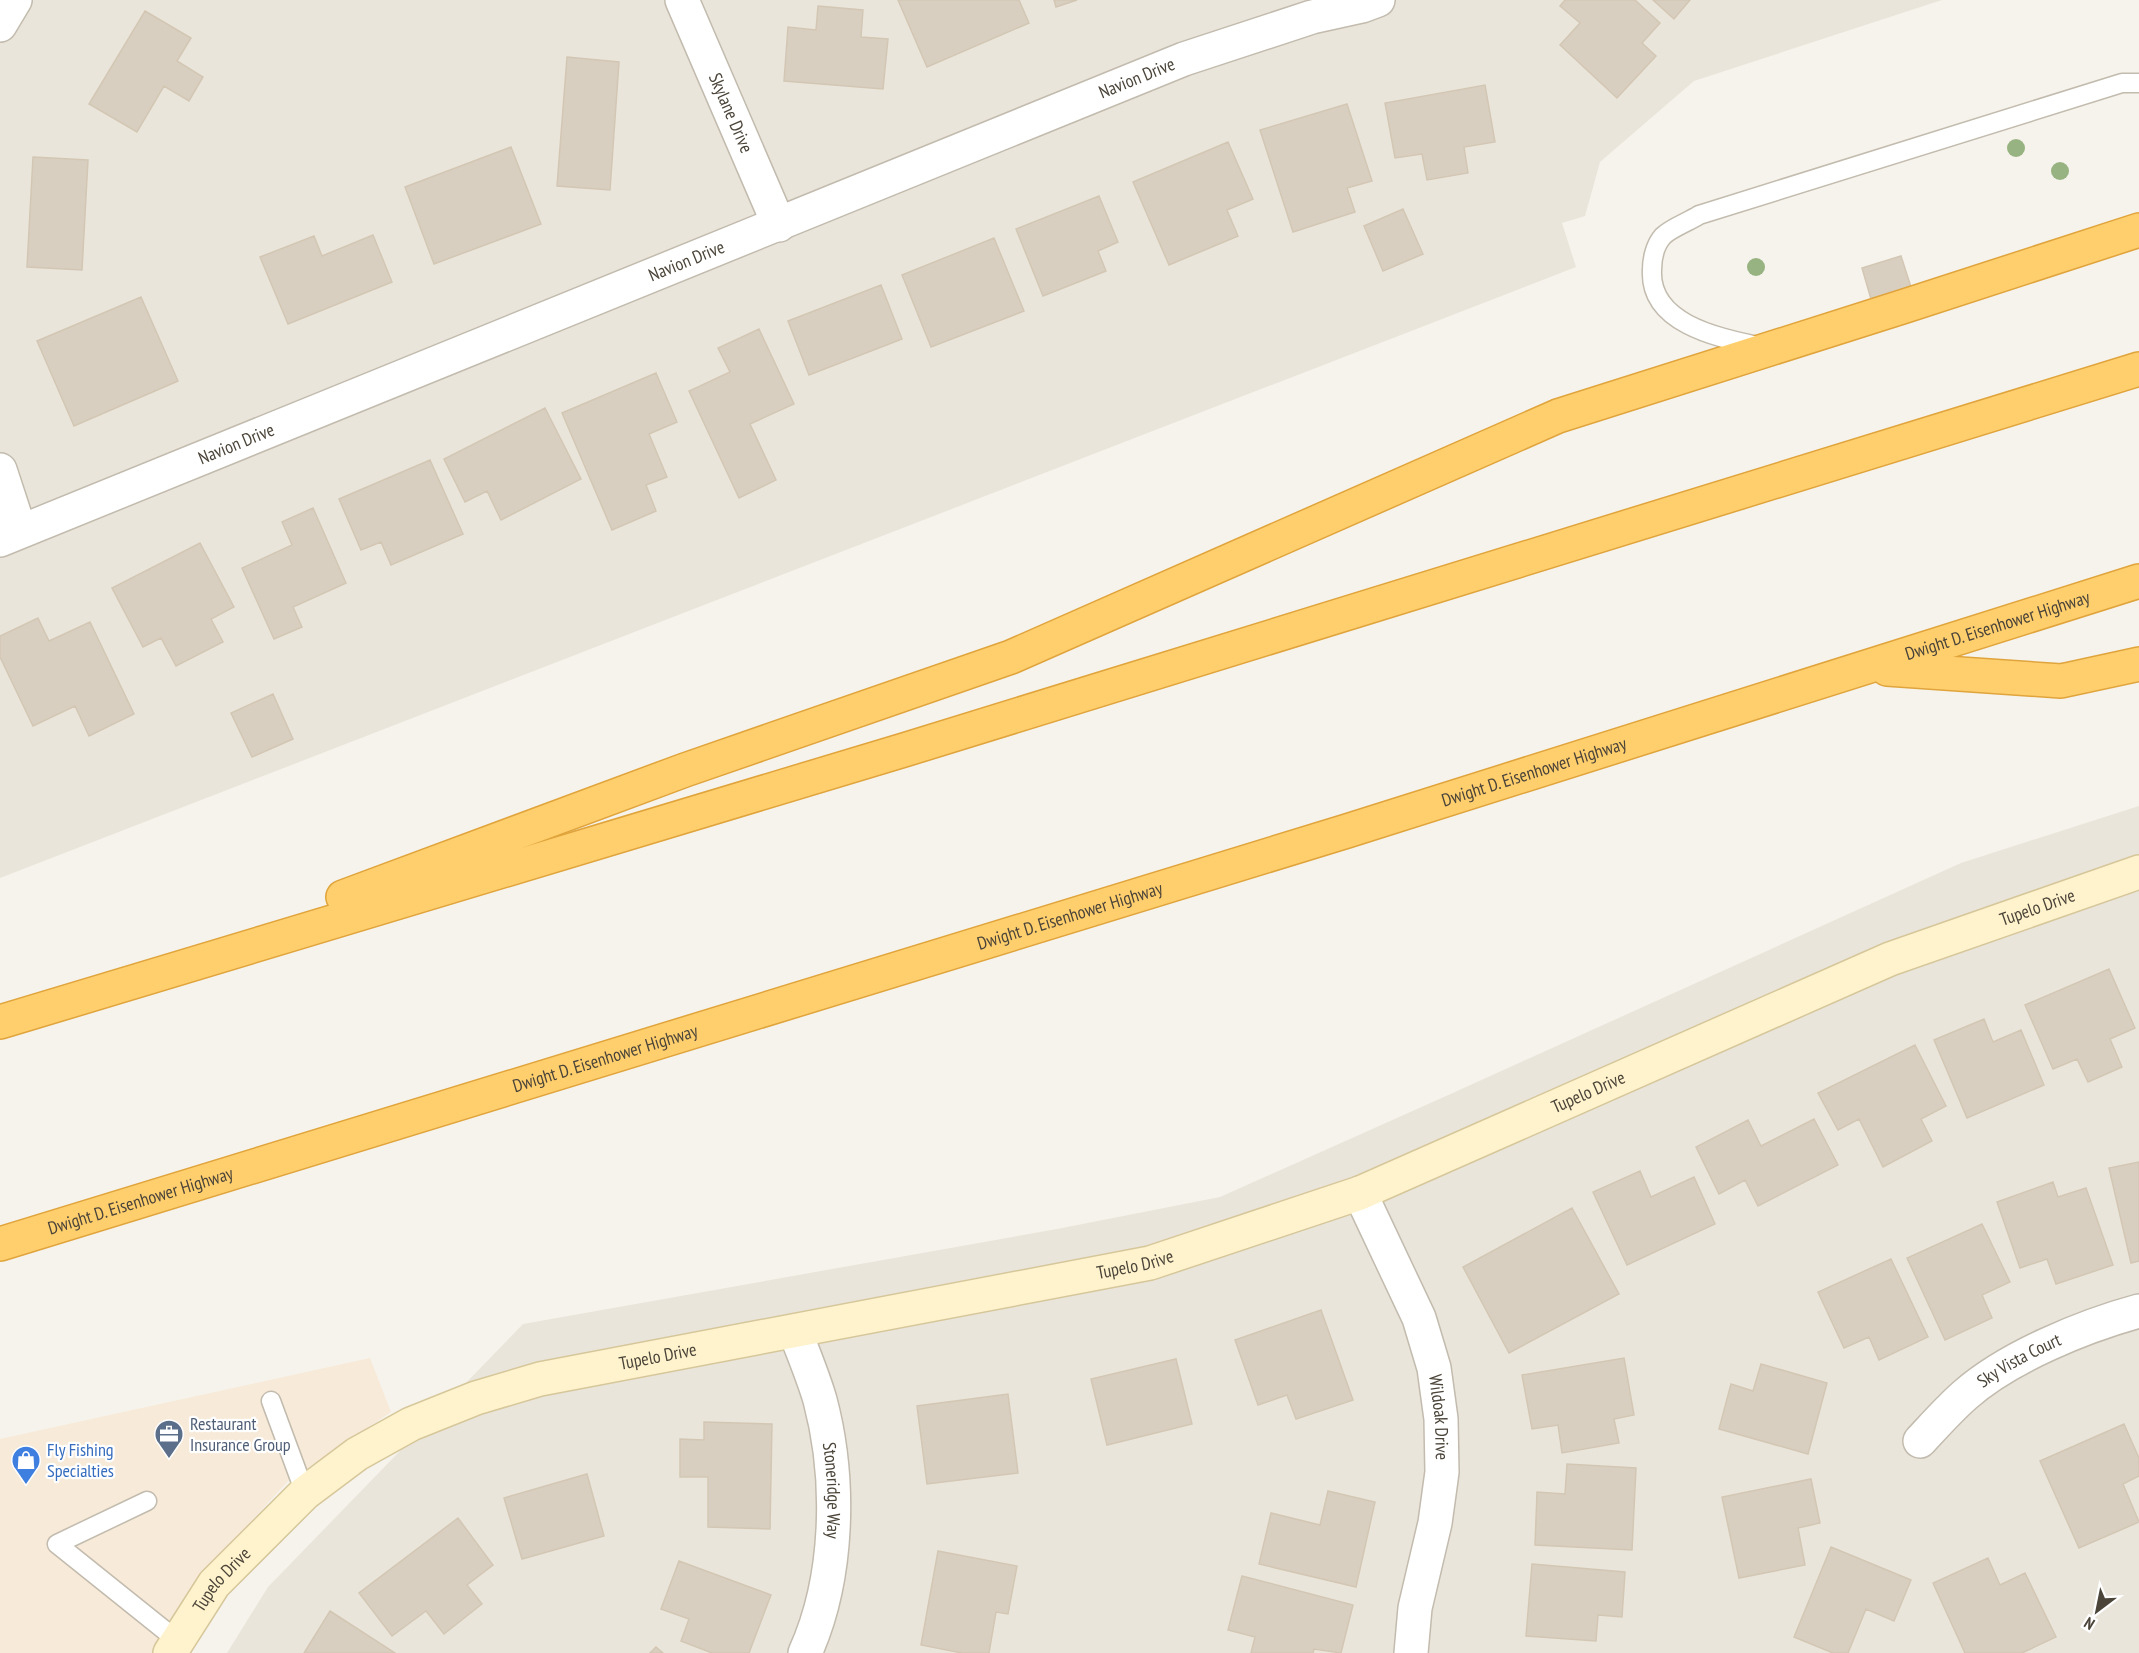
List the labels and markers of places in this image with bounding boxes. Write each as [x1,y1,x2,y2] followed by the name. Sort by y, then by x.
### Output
[190,1412,291,1456] place label: Restaurant Insurance Group
[153,1418,185,1460] office icon: Restaurant Insurance Group
[47,1438,114,1482] place label: Fly Fishing Specialties
[10,1444,42,1486] shop icon: Fly Fishing Specialties

